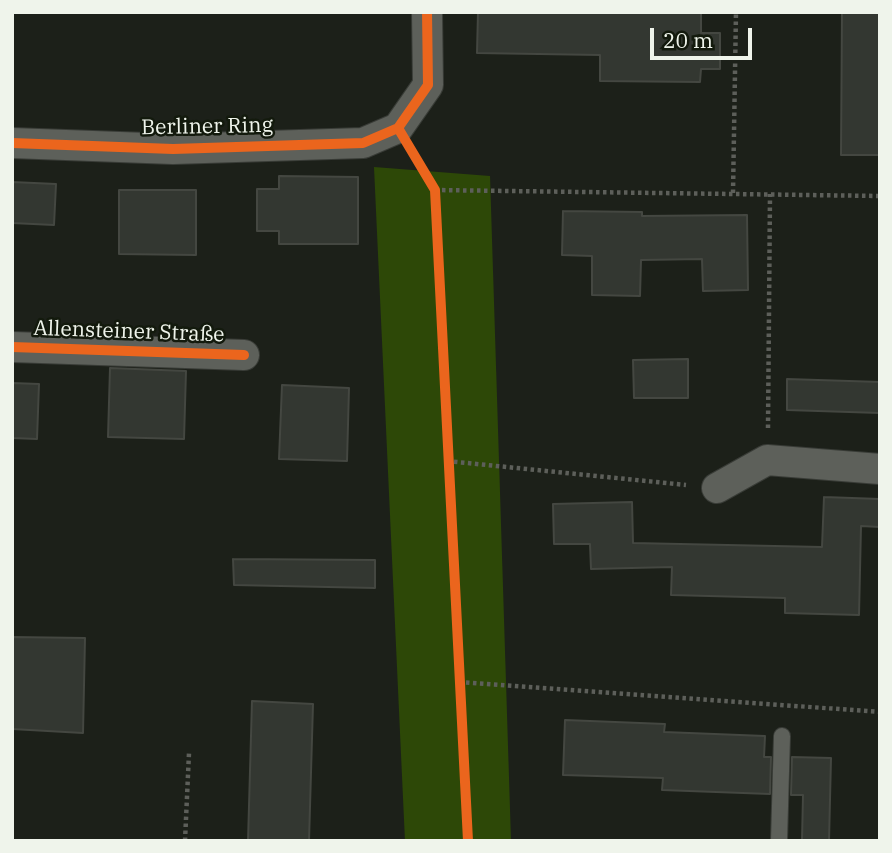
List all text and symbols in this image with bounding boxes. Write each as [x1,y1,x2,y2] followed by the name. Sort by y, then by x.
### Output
[654,14,756,58] scale bar
[663,26,713,54] text: 20 m
[141,113,273,141] street label: Berliner Ring
[33,316,225,348] street label: Allensteiner Straße

